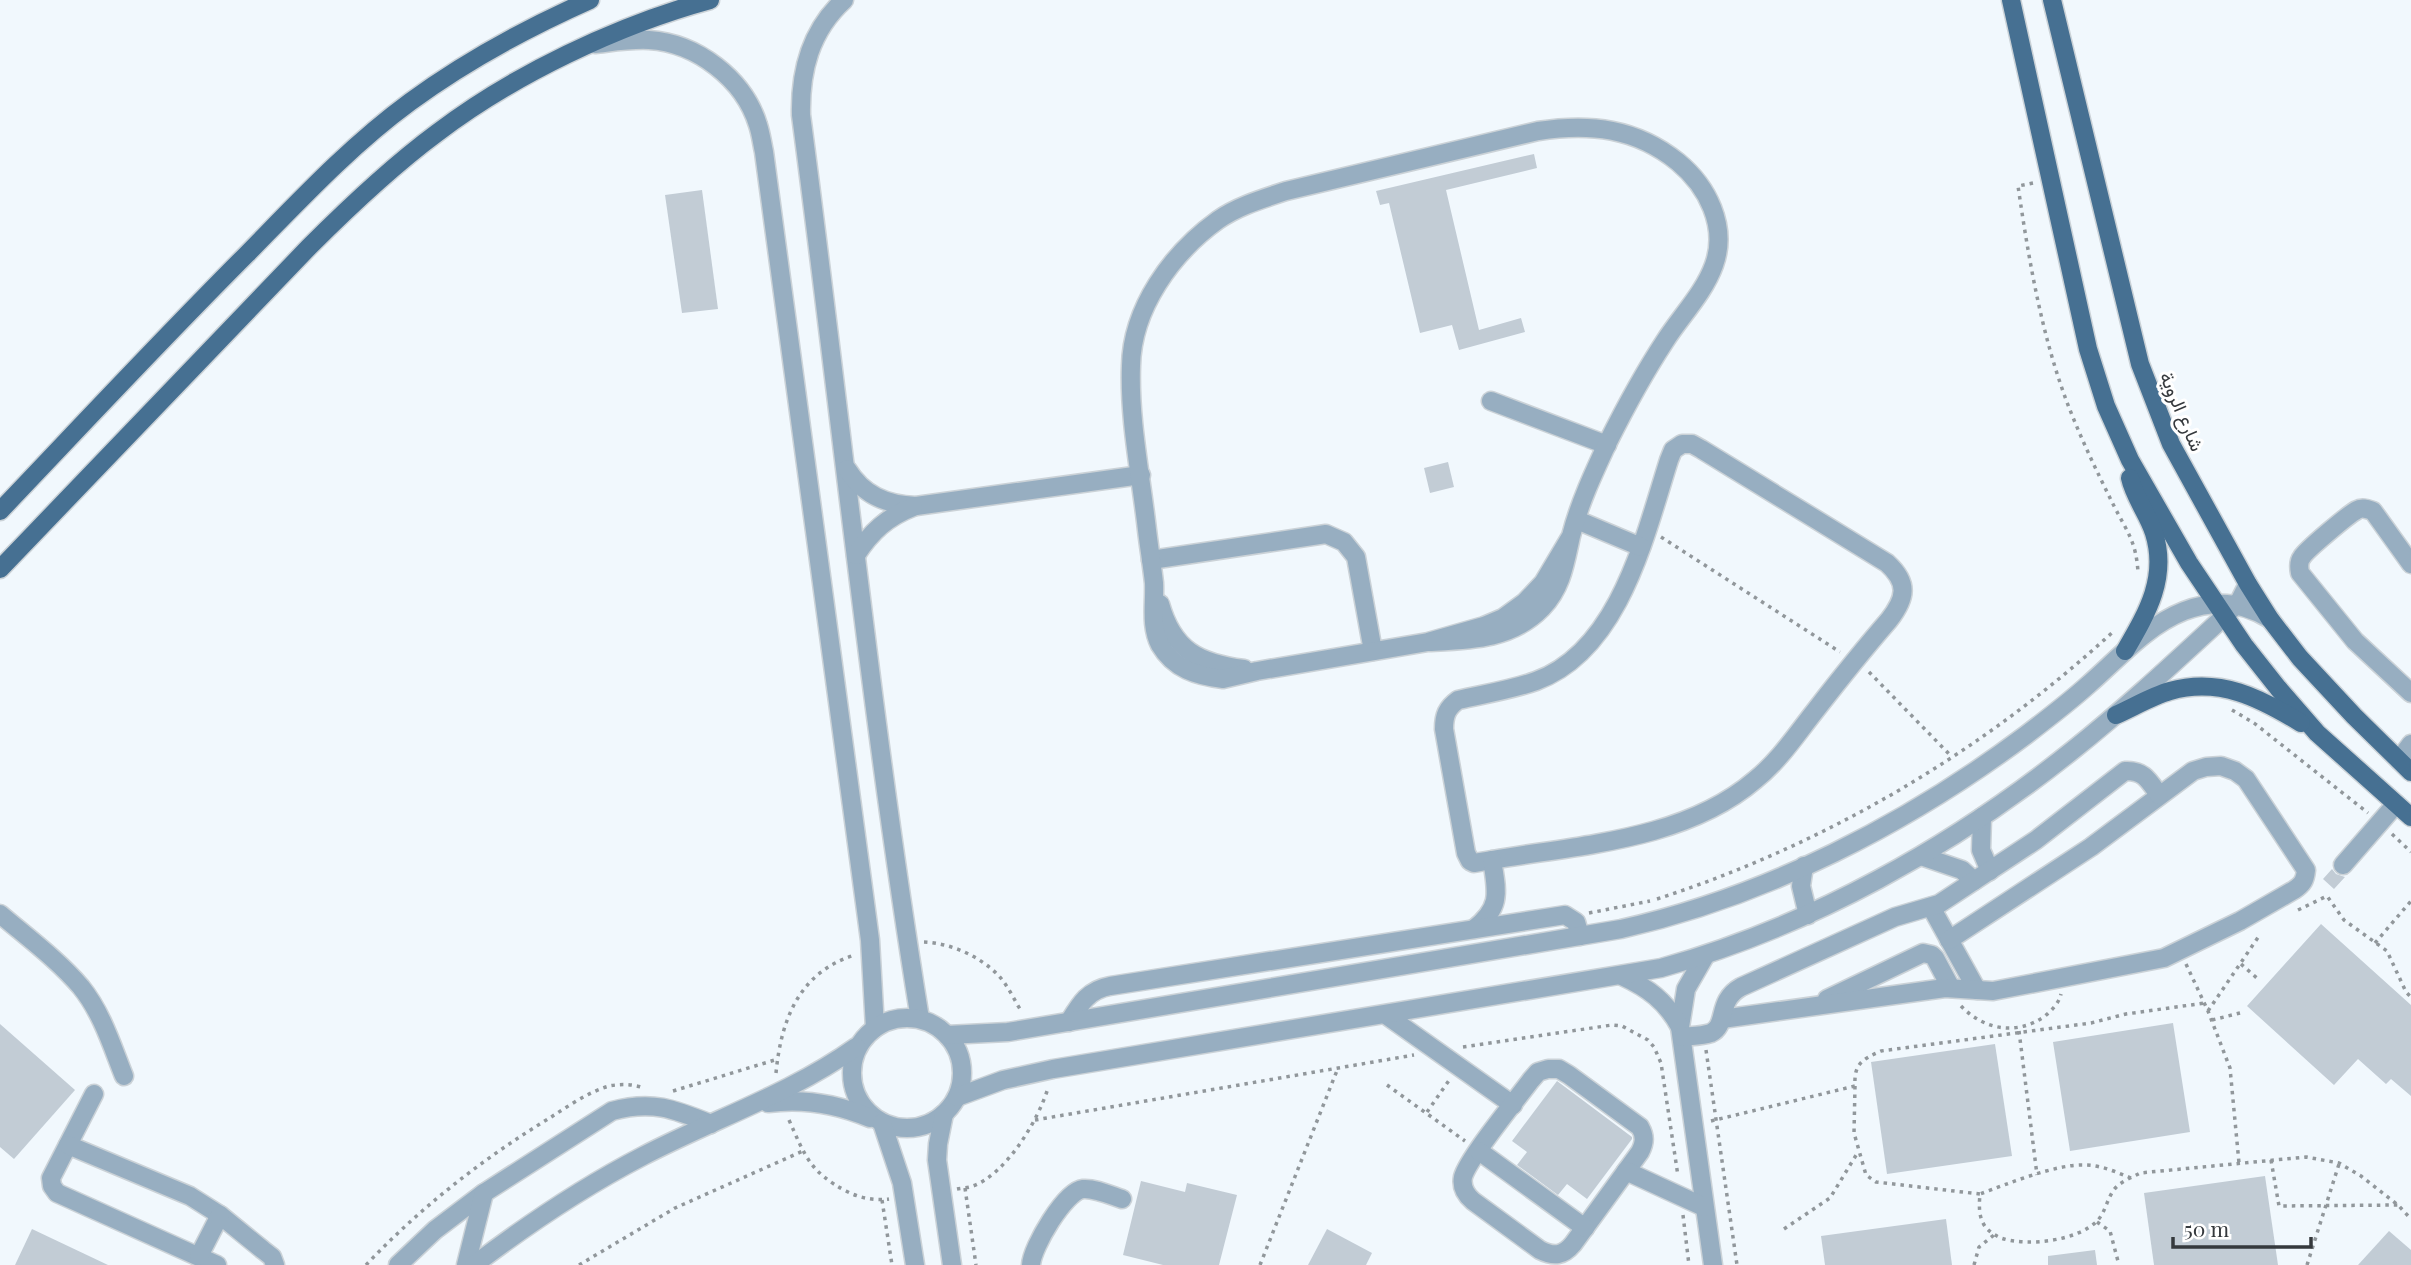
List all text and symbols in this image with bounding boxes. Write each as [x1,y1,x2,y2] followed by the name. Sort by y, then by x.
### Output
[2154,367,2211,455] street label: شارع الروية
[2173,1206,2311,1250] scale bar
[2184,1214,2230,1242] text: 50 m

